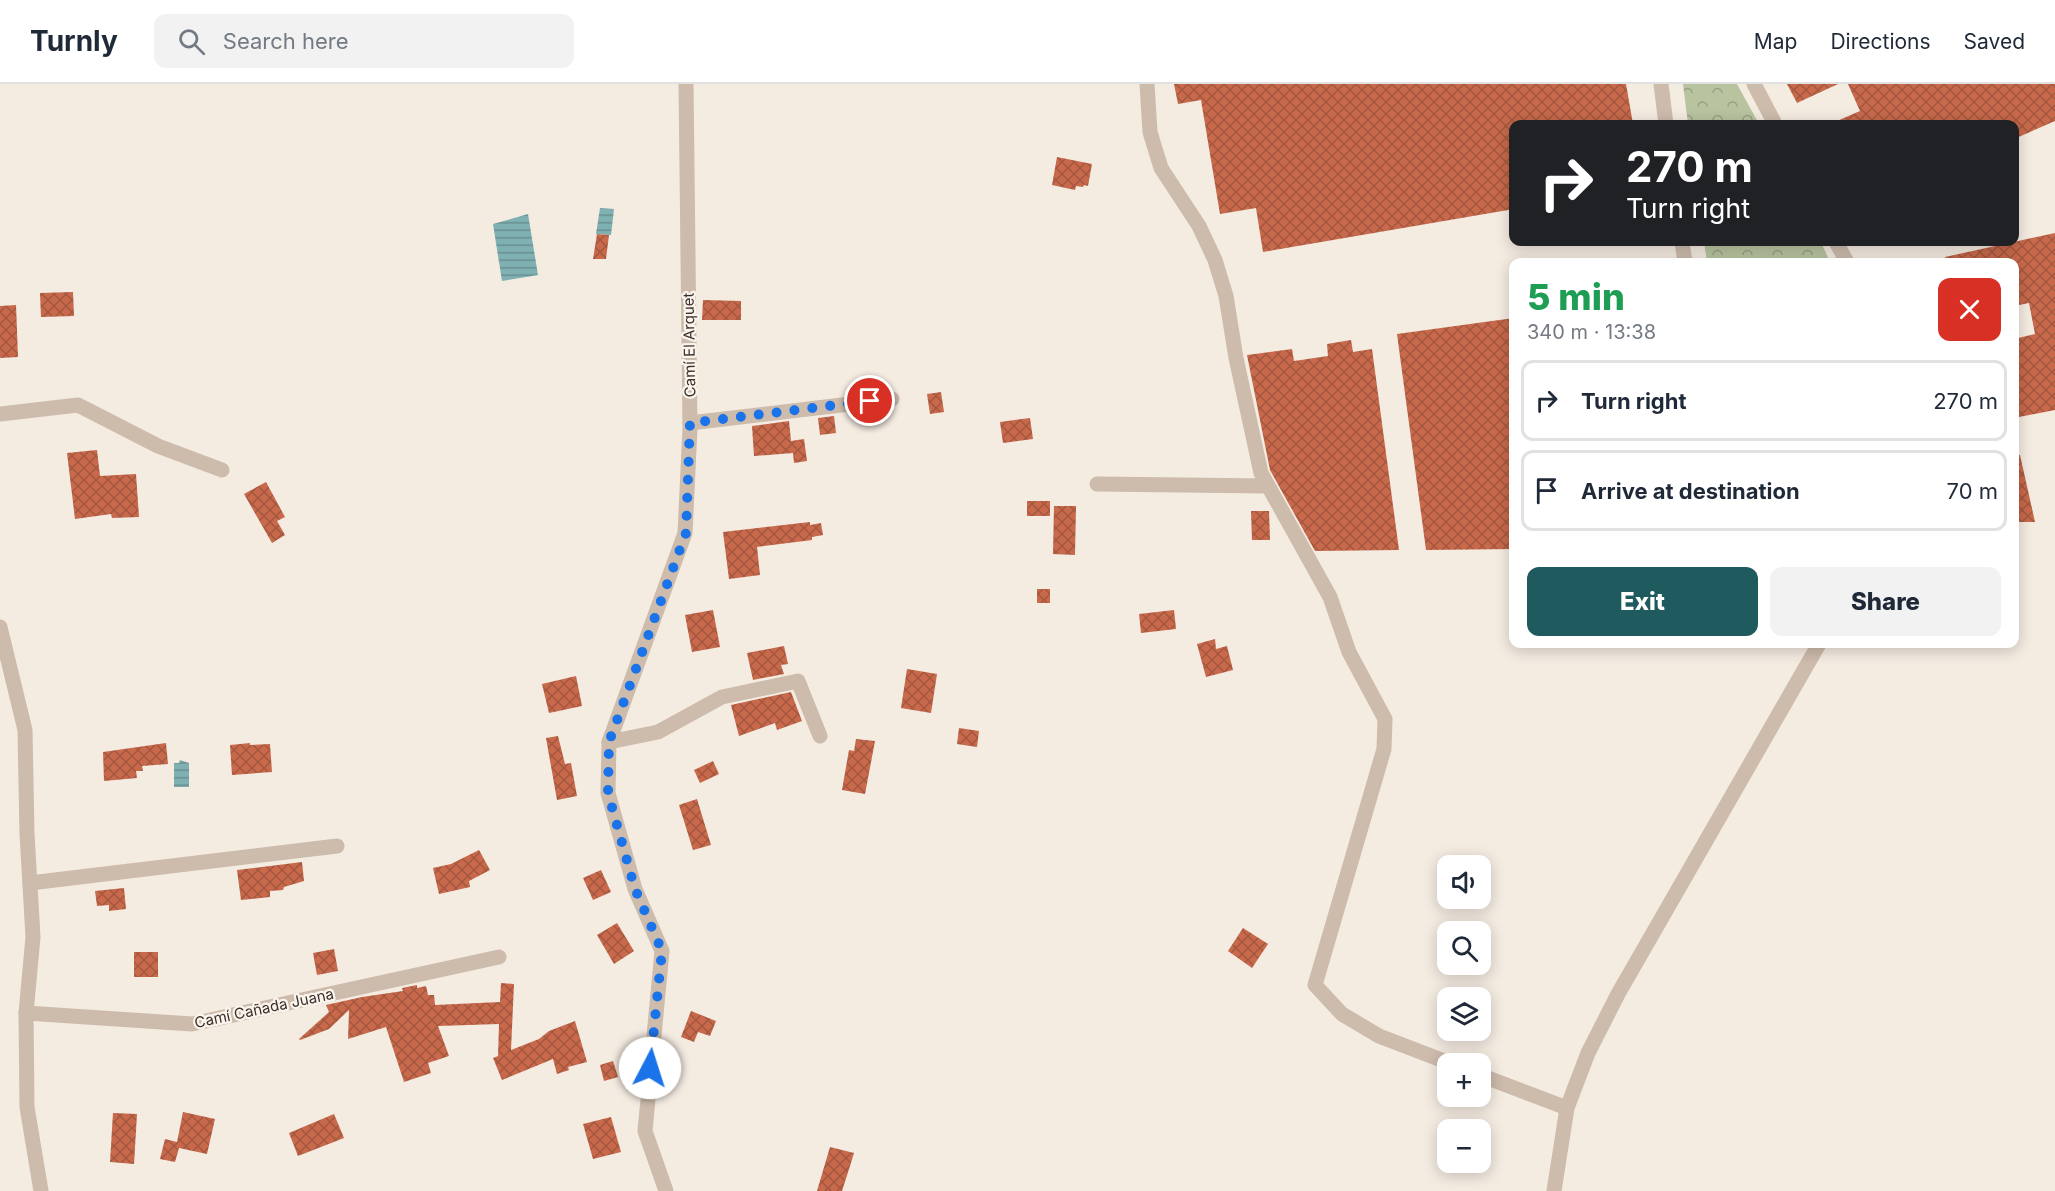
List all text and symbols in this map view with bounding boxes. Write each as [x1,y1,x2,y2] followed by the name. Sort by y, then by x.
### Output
[154,14,574,68] search box
[30,24,118,58] text: Turnly
[175,25,208,58] icon: search
[223,28,349,54] text: Search here
[1754,29,1797,54] text: Map
[1830,29,1931,54] text: Directions
[1964,29,2025,54] text: Saved
[1626,141,1753,192] text: 270 m
[1527,144,1605,222] icon: right
[1626,192,1750,225] text: Turn right
[1527,275,1625,319] text: 5 min
[1938,278,2001,341] button: close
[679,292,699,398] street label: Camí El Arquet
[1527,320,1656,344] text: 340 m · 13:38
[844,375,895,426] pin
[853,384,886,417] icon: arrive
[1530,384,1563,417] icon: right
[1581,388,1687,414] text: Turn right
[1933,388,1998,414] text: 270 m
[1530,474,1563,507] icon: arrive
[1581,478,1800,504] text: Arrive at destination
[1947,478,1998,504] text: 70 m
[1527,567,1758,636] button: Exit
[1770,567,2001,636] button: Share
[1437,855,1491,1173] map controls
[1437,855,1491,909] button: sound
[1437,921,1491,975] button: search
[193,984,335,1032] street label: Camí Cañada Juana
[1437,987,1491,1041] button: layers
[618,1036,682,1100] position arrow
[1437,1053,1491,1107] button: +
[1437,1119,1491,1173] button: −

